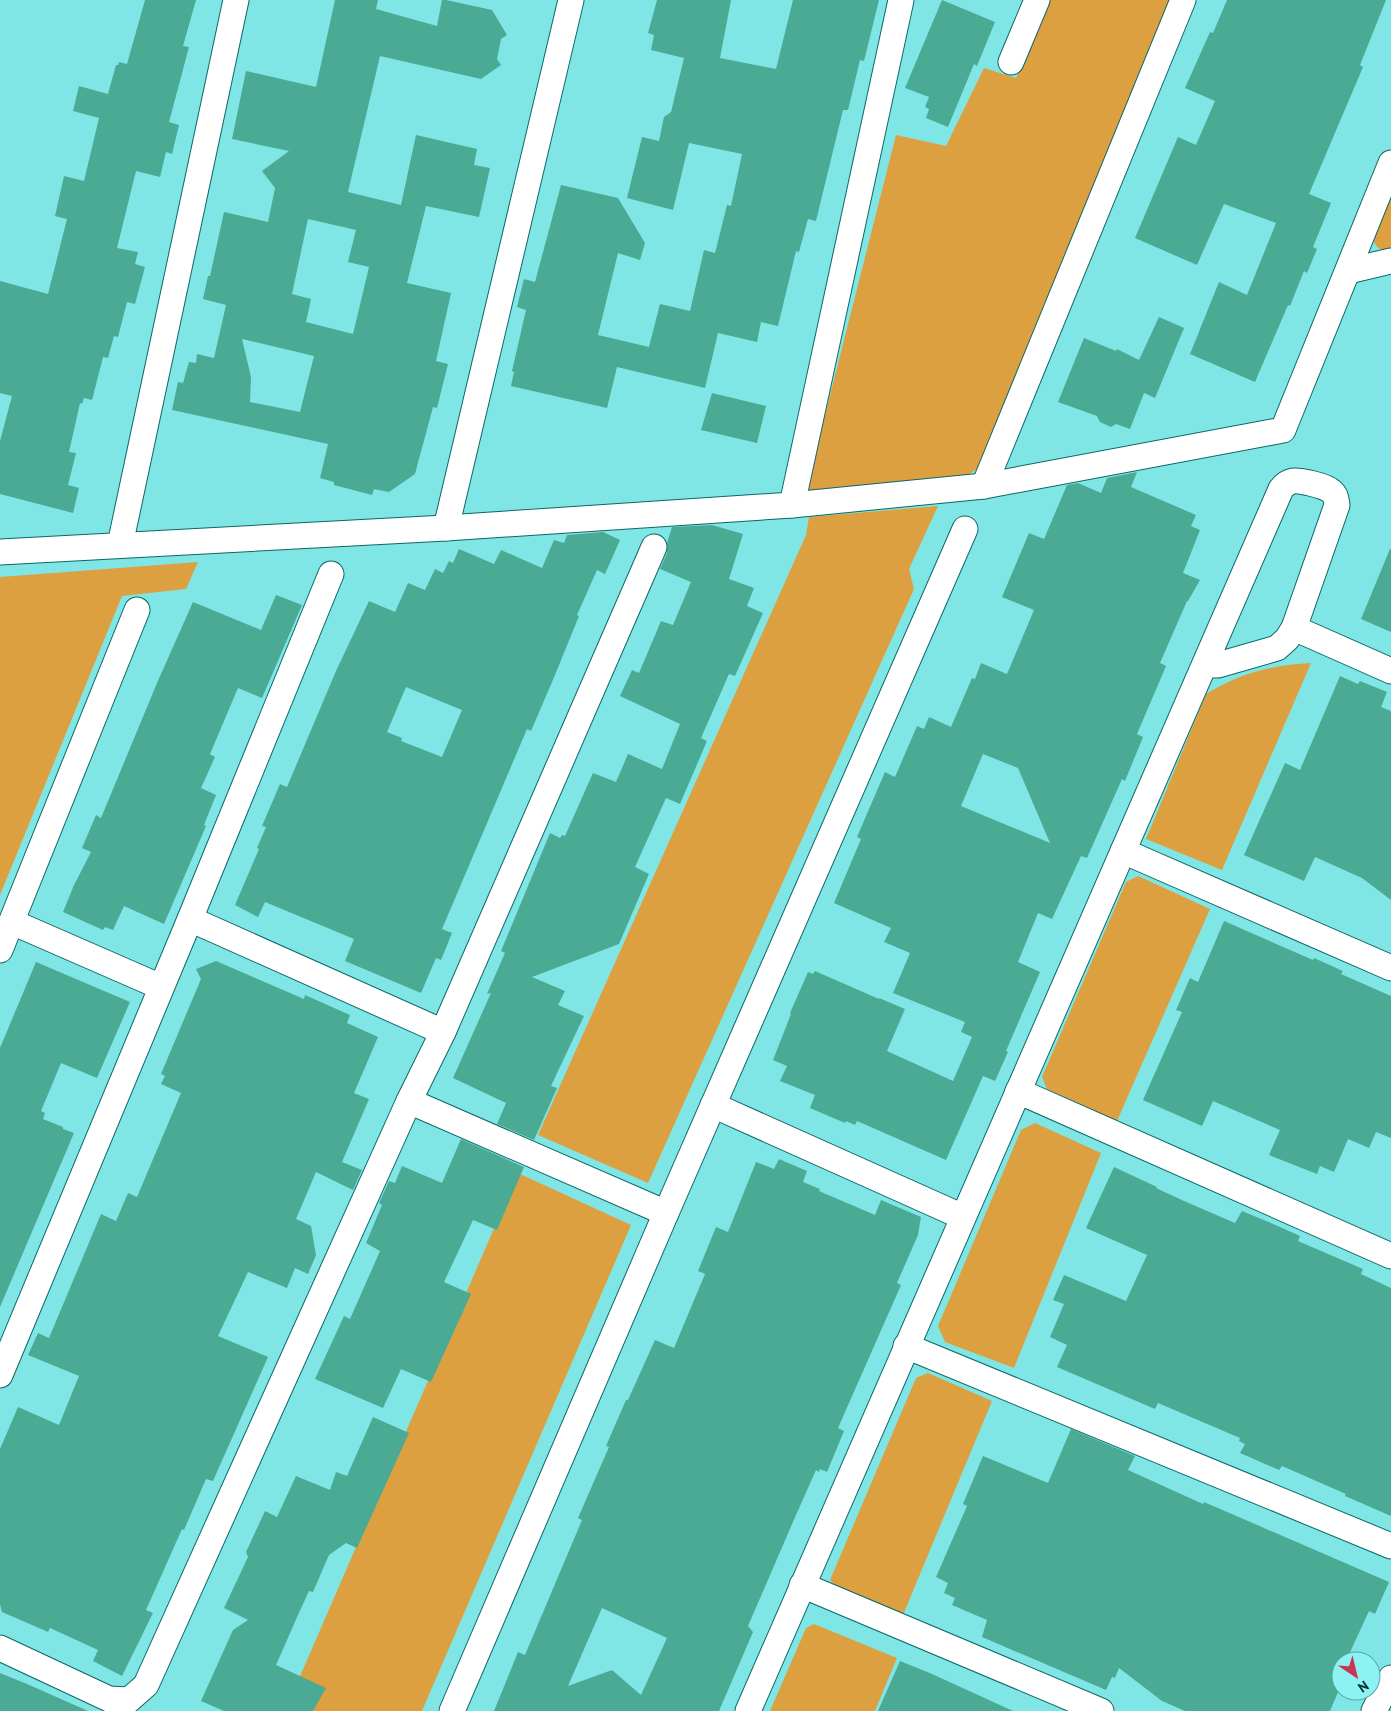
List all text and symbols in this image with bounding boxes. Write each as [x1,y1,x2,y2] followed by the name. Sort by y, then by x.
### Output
[1331,1651,1381,1701] north arrow
[1355,1677,1372,1697] text: N

